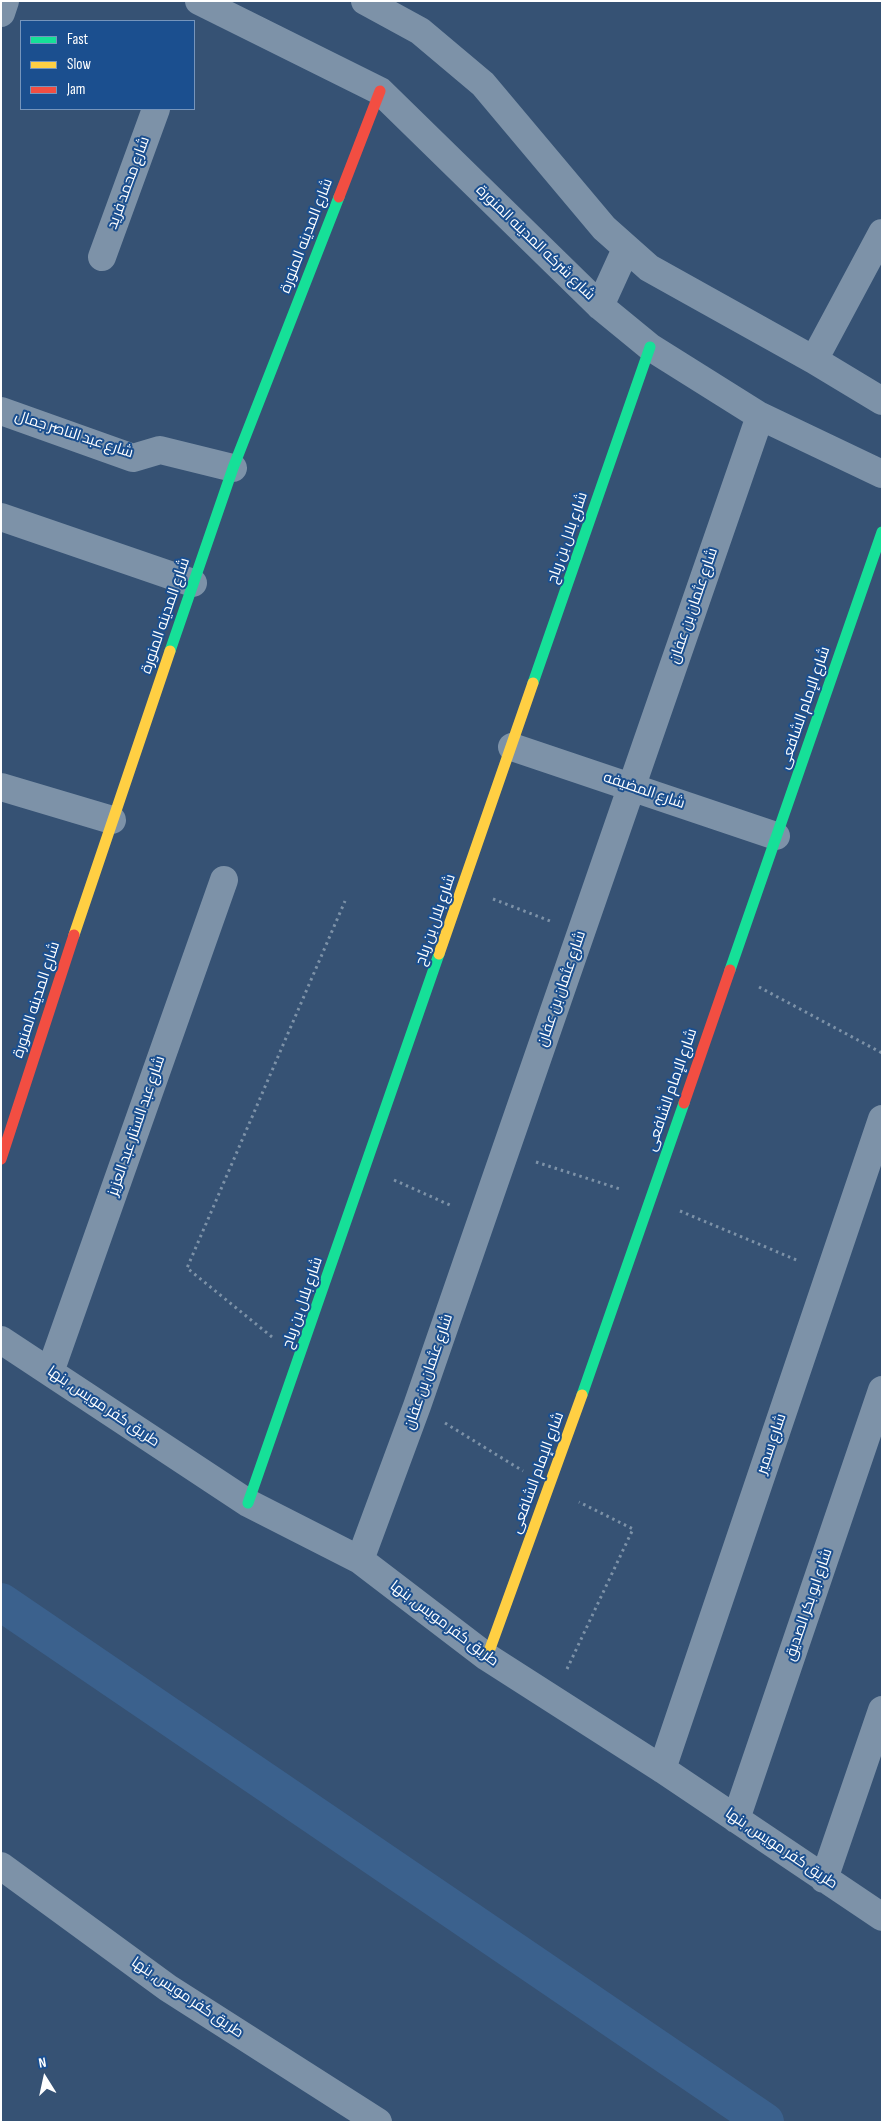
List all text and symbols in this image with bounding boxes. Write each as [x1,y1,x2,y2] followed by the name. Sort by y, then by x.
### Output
[20,20,195,110] legend
[67,30,88,49] text: Fast
[67,55,91,74] text: Slow
[67,80,85,99] text: Jam
[104,134,154,232] street label: شارع محمد فريد
[277,176,337,296] street label: شارع المدينه المنورة
[472,182,598,304] street label: شارع شركه المدينه المنورة
[12,407,136,463] street label: شارع عبد الناصر جمال
[544,490,592,586] street label: شارع بلال بن رباح
[666,546,722,666] street label: شارع عثمان بن عفان
[138,556,194,676] street label: شارع المدينه المنورة
[776,644,834,772] street label: شارع الإمام الشافعى
[601,769,687,813] street label: شارع المضيفه
[412,872,460,968] street label: شارع بلال بن رباح
[534,929,590,1049] street label: شارع عثمان بن عفان
[10,940,64,1060] street label: شارع المدينه المنورة
[643,1026,701,1154] street label: شارع الإمام الشافعى
[105,1054,169,1198] street label: شارع عبد الستار عبد العزيز
[279,1255,327,1351] street label: شارع بلال بن رباح
[401,1312,457,1432] street label: شارع عثمان بن عفان
[43,1363,163,1451] street label: طريق كفر مويس, بنها
[508,1410,568,1536] street label: شارع الإمام الشافعى
[753,1411,791,1477] street label: شارع سمير
[781,1546,837,1664] street label: شارع ابو بكر الصديق
[386,1577,502,1671] street label: طريق كفر مويس, بنها
[721,1805,841,1893] street label: طريق كفر مويس, بنها
[127,1954,247,2042] street label: طريق كفر مويس, بنها
[20,2053,70,2103] north arrow
[37,2054,47,2072] text: N

